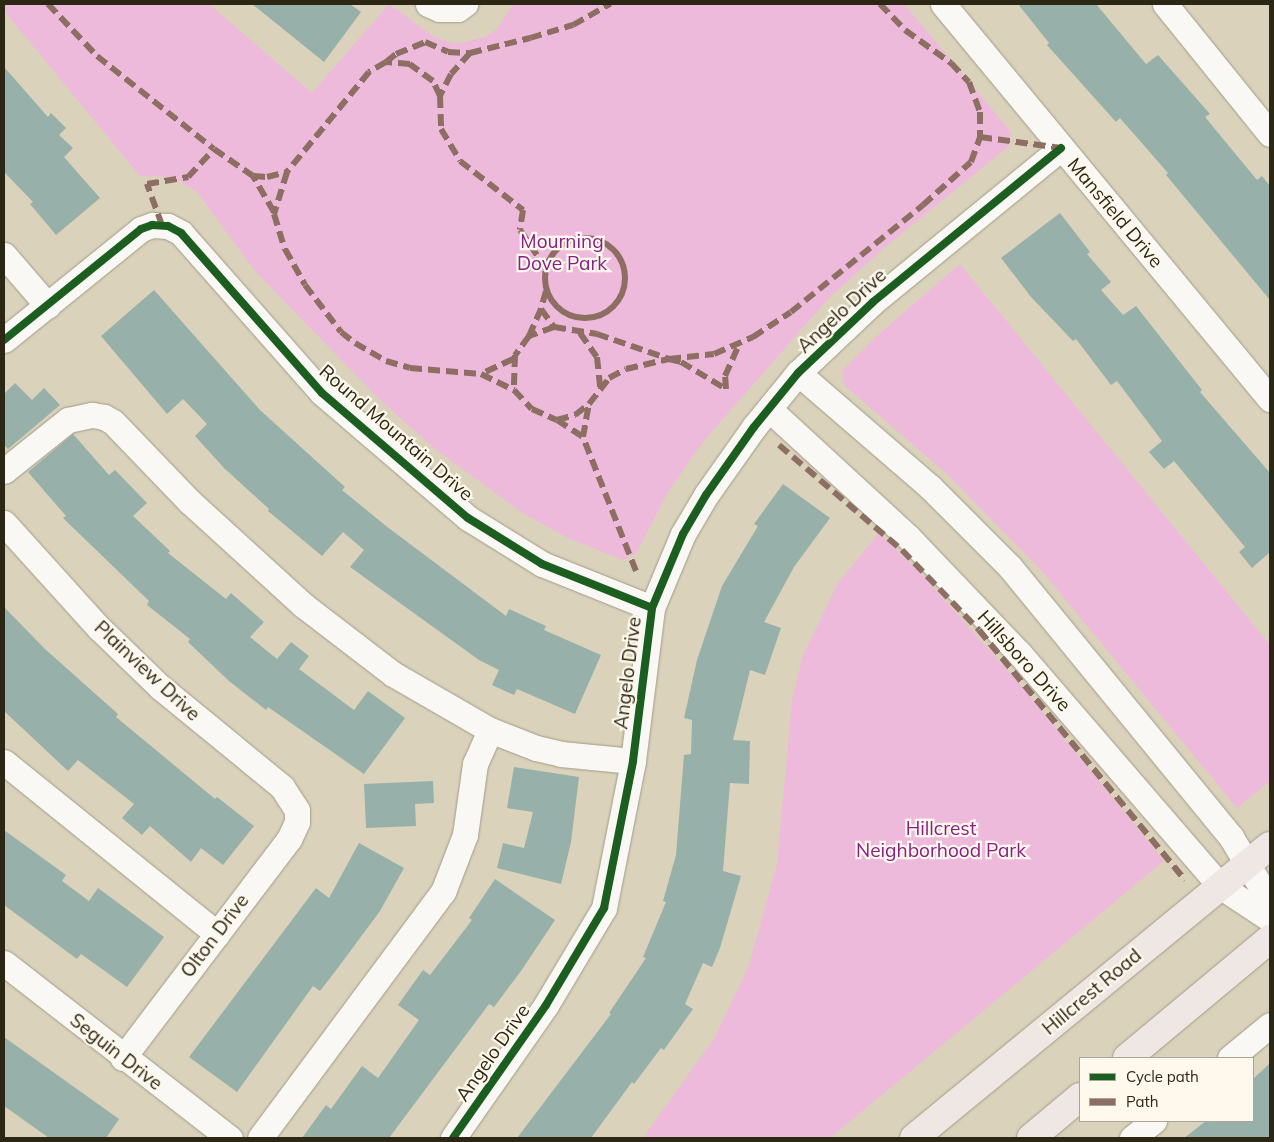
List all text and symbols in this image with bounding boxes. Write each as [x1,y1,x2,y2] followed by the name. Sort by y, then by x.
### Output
[1062,153,1168,273] street label: Mansfield Drive
[517,231,607,275] park label: Mourning Dove Park
[793,264,891,358] street label: Angelo Drive
[315,360,477,506] street label: Round Mountain Drive
[973,606,1075,716] street label: Hillsboro Drive
[610,615,646,731] street label: Angelo Drive
[89,616,205,726] street label: Plainview Drive
[856,818,1026,862] park label: Hillcrest Neighborhood Park
[176,890,254,982] street label: Olton Drive
[1038,944,1146,1040] street label: Hillcrest Road
[451,1000,535,1106] street label: Angelo Drive
[65,1009,167,1095] street label: Seguin Drive
[1079,1057,1254,1122] legend
[1126,1067,1199,1086] text: Cycle path
[1126,1092,1158,1111] text: Path

